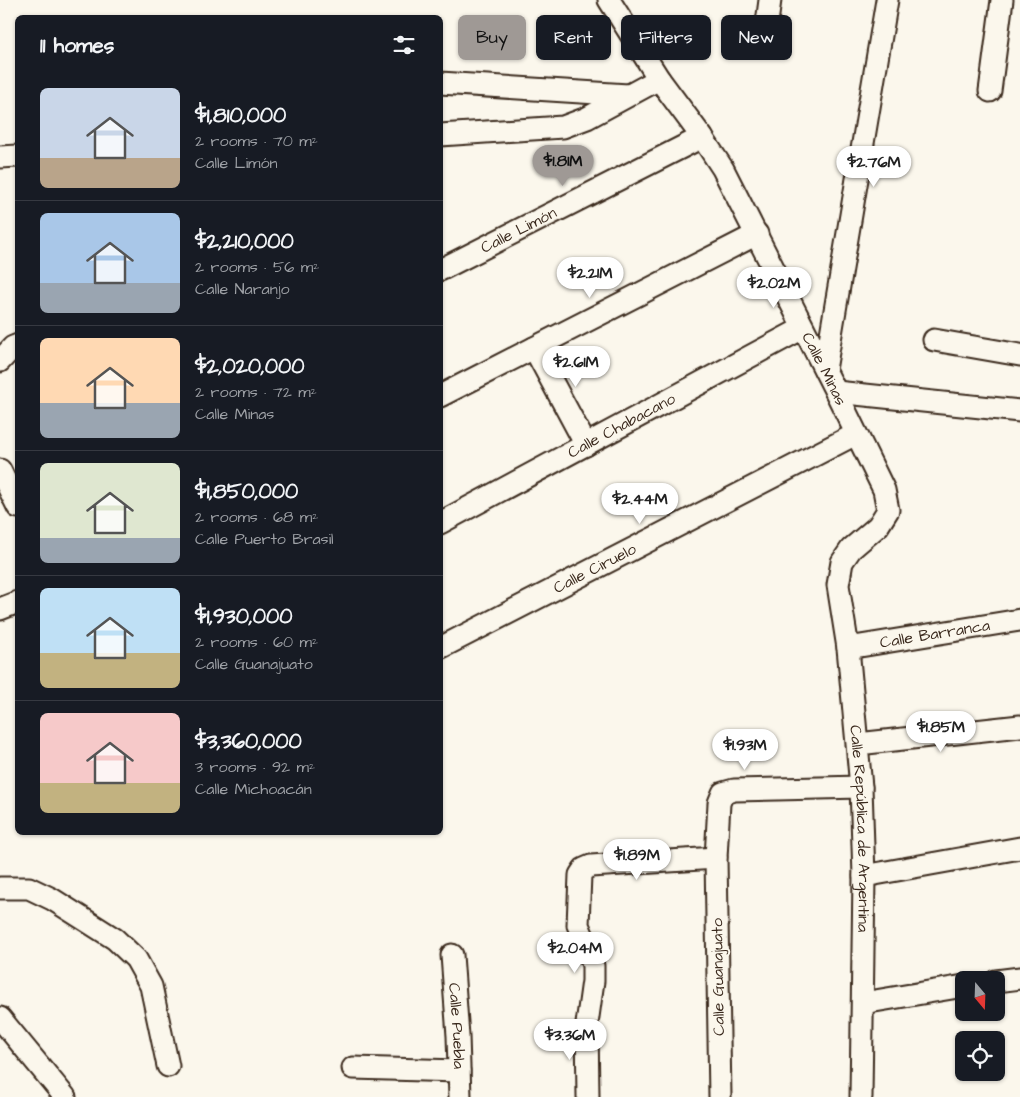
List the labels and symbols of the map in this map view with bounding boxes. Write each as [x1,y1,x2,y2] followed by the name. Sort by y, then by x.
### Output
[522,144,604,187] pin: $1.81M
[833,146,915,188] pin: $2.76M
[477,202,560,259] street label: Calle Limón
[549,256,631,299] pin: $2.21M
[733,266,815,309] pin: $2.02M
[797,328,852,409] street label: Calle Minas
[535,346,617,388] pin: $2.61M
[564,388,679,463] street label: Calle Chabacano
[599,482,681,525] pin: $2.44M
[549,538,640,599] street label: Calle Ciruelo
[878,614,991,654] street label: Calle Barranca
[900,710,982,753] pin: $1.85M
[844,724,875,932] street label: Calle República de Argentina
[704,728,786,771] pin: $1.93M
[596,838,678,881] pin: $1.89M
[706,918,730,1036] street label: Calle Guanajuato
[534,932,616,974] pin: $2.04M
[955,971,1005,1021] north arrow
[443,982,470,1069] street label: Calle Puebla
[529,1018,611,1061] pin: $3.36M

